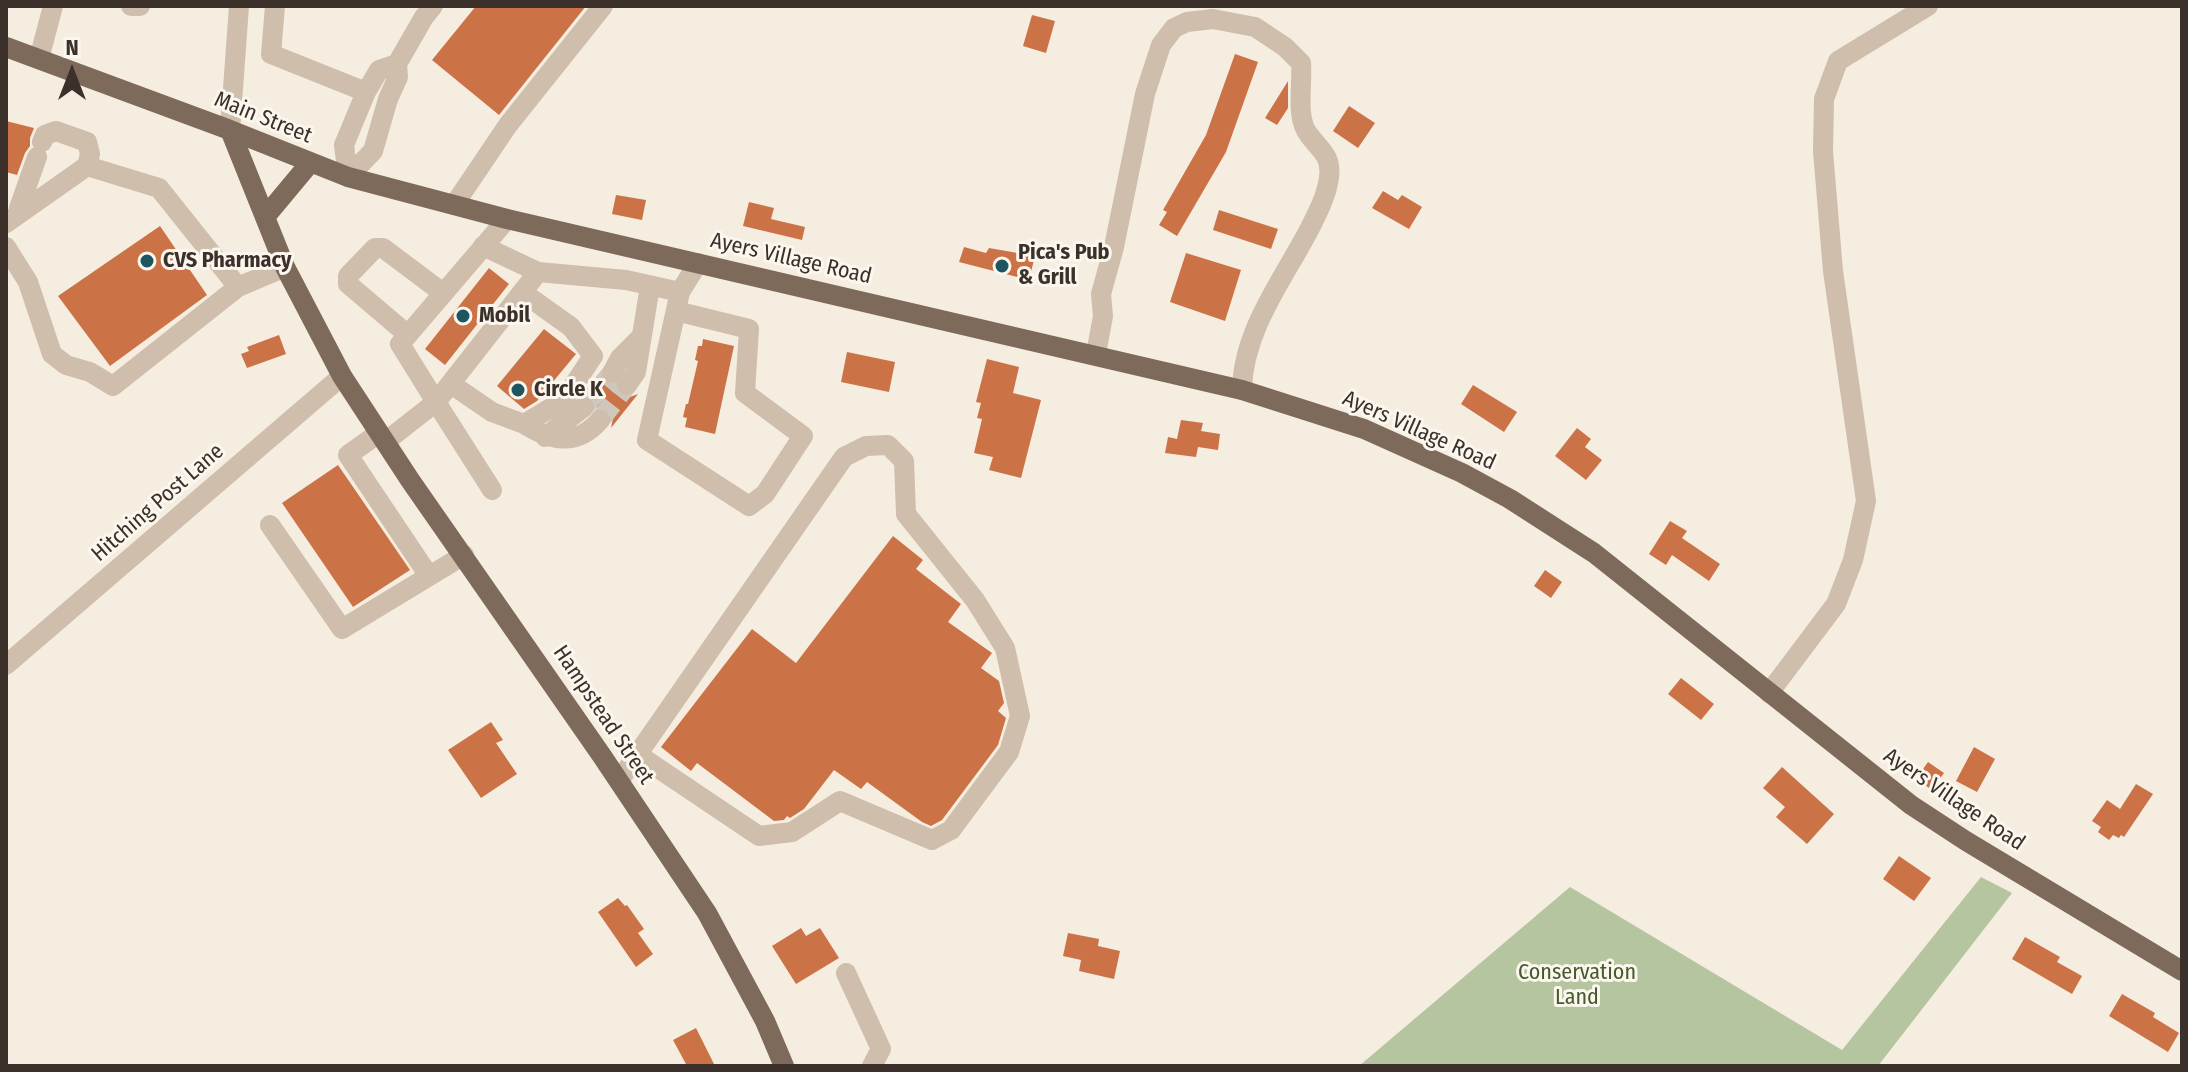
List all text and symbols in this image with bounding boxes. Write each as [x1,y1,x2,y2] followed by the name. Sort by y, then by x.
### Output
[32,32,112,112] north arrow
[65,34,79,61] text: N
[210,87,316,149] street label: Main Street
[708,228,874,290] street label: Ayers Village Road
[1018,240,1110,292] place label: Pica's Pub & Grill
[163,248,292,274] place label: CVS Pharmacy
[138,252,156,270] marker: CVS Pharmacy
[993,257,1011,275] marker: Pica's Pub & Grill
[479,303,530,329] place label: Mobil
[454,307,472,325] marker: Mobil
[534,377,603,403] place label: Circle K
[509,381,527,399] marker: Circle K
[1338,385,1500,477] street label: Ayers Village Road
[87,438,229,568] street label: Hitching Post Lane
[547,641,659,789] street label: Hampstead Street
[1878,743,2030,857] street label: Ayers Village Road
[1518,960,1636,1012] park label: Conservation Land

